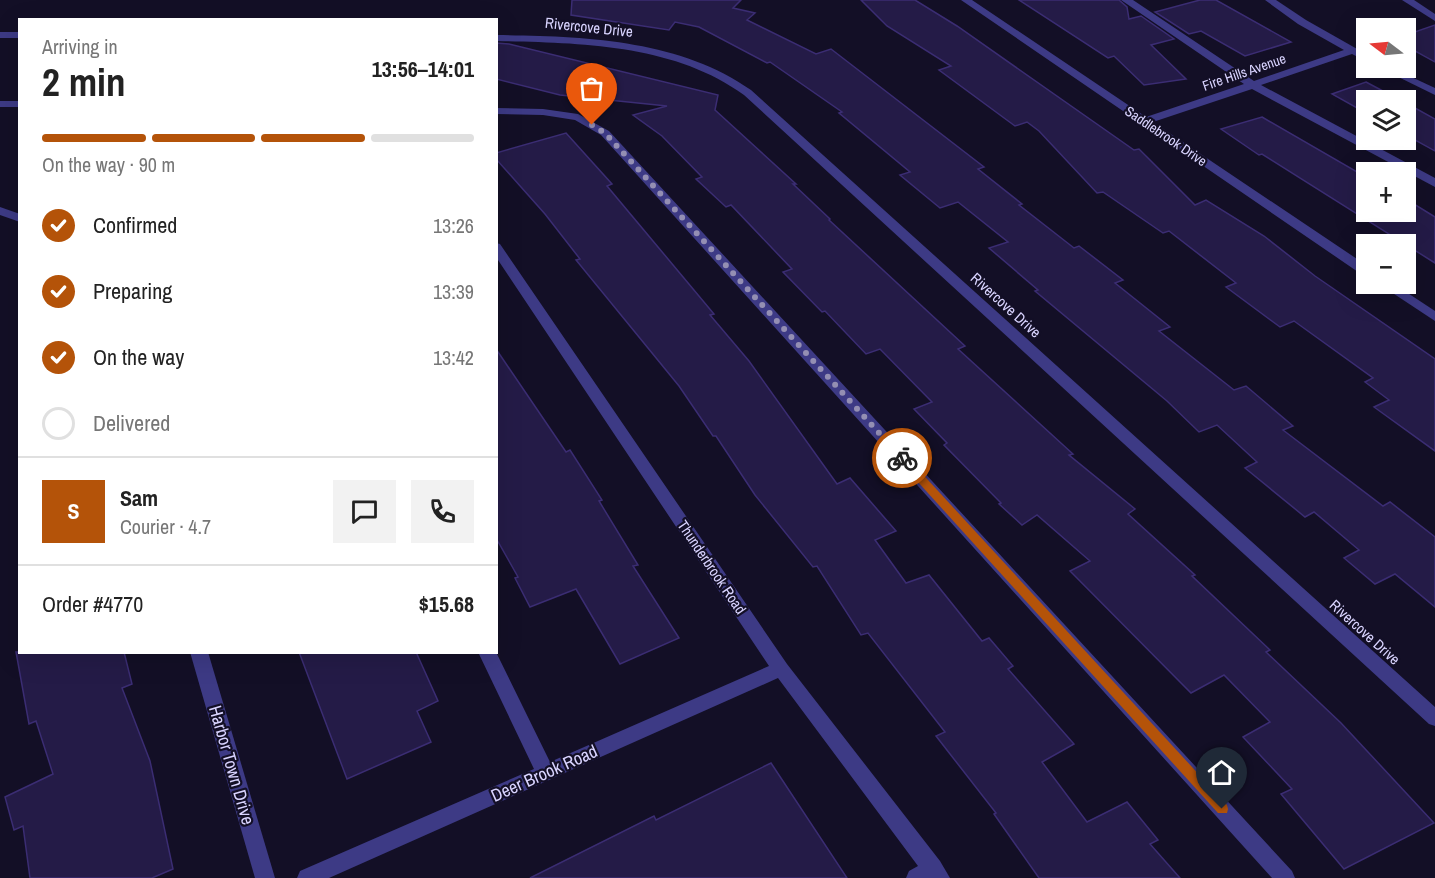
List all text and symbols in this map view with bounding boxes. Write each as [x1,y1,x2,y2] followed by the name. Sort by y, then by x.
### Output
[544,12,634,42] street label: Rivercove Drive
[1356,18,1416,78] north arrow
[1356,18,1416,294] map controls
[42,33,118,60] text: Arriving in
[1200,49,1288,95] street label: Fire Hills Avenue
[372,54,474,84] text: 13:56–14:01
[42,56,126,108] text: 2 min
[566,63,617,125] pin
[575,72,608,105] icon: bag
[1356,90,1416,150] button: layers
[1122,102,1210,170] street label: Saddlebrook Drive
[42,151,175,178] text: On the way · 90 m
[1356,162,1416,222] button: +
[42,209,75,242] icon: check
[93,210,177,240] text: Confirmed
[433,212,474,239] text: 13:26
[1356,234,1416,294] button: −
[966,268,1046,342] street label: Rivercove Drive
[42,275,75,308] icon: check
[93,276,172,306] text: Preparing
[433,278,474,305] text: 13:39
[42,341,75,374] icon: check
[93,342,184,372] text: On the way
[433,344,474,371] text: 13:42
[93,408,170,438] text: Delivered
[872,428,932,488] courier
[886,442,919,475] icon: bike
[333,480,396,543] button: chat
[411,480,474,543] button: phone
[120,483,158,513] text: Sam
[67,496,80,526] text: S
[120,513,211,540] text: Courier · 4.7
[673,516,751,618] street label: Thunderbrook Road
[42,589,143,619] text: Order #4770
[419,589,474,619] text: $15.68
[1325,595,1405,669] street label: Rivercove Drive
[203,703,261,827] street label: Harbor Town Drive
[487,738,601,808] street label: Deer Brook Road
[1196,747,1247,809] pin
[1205,756,1238,789] icon: home

